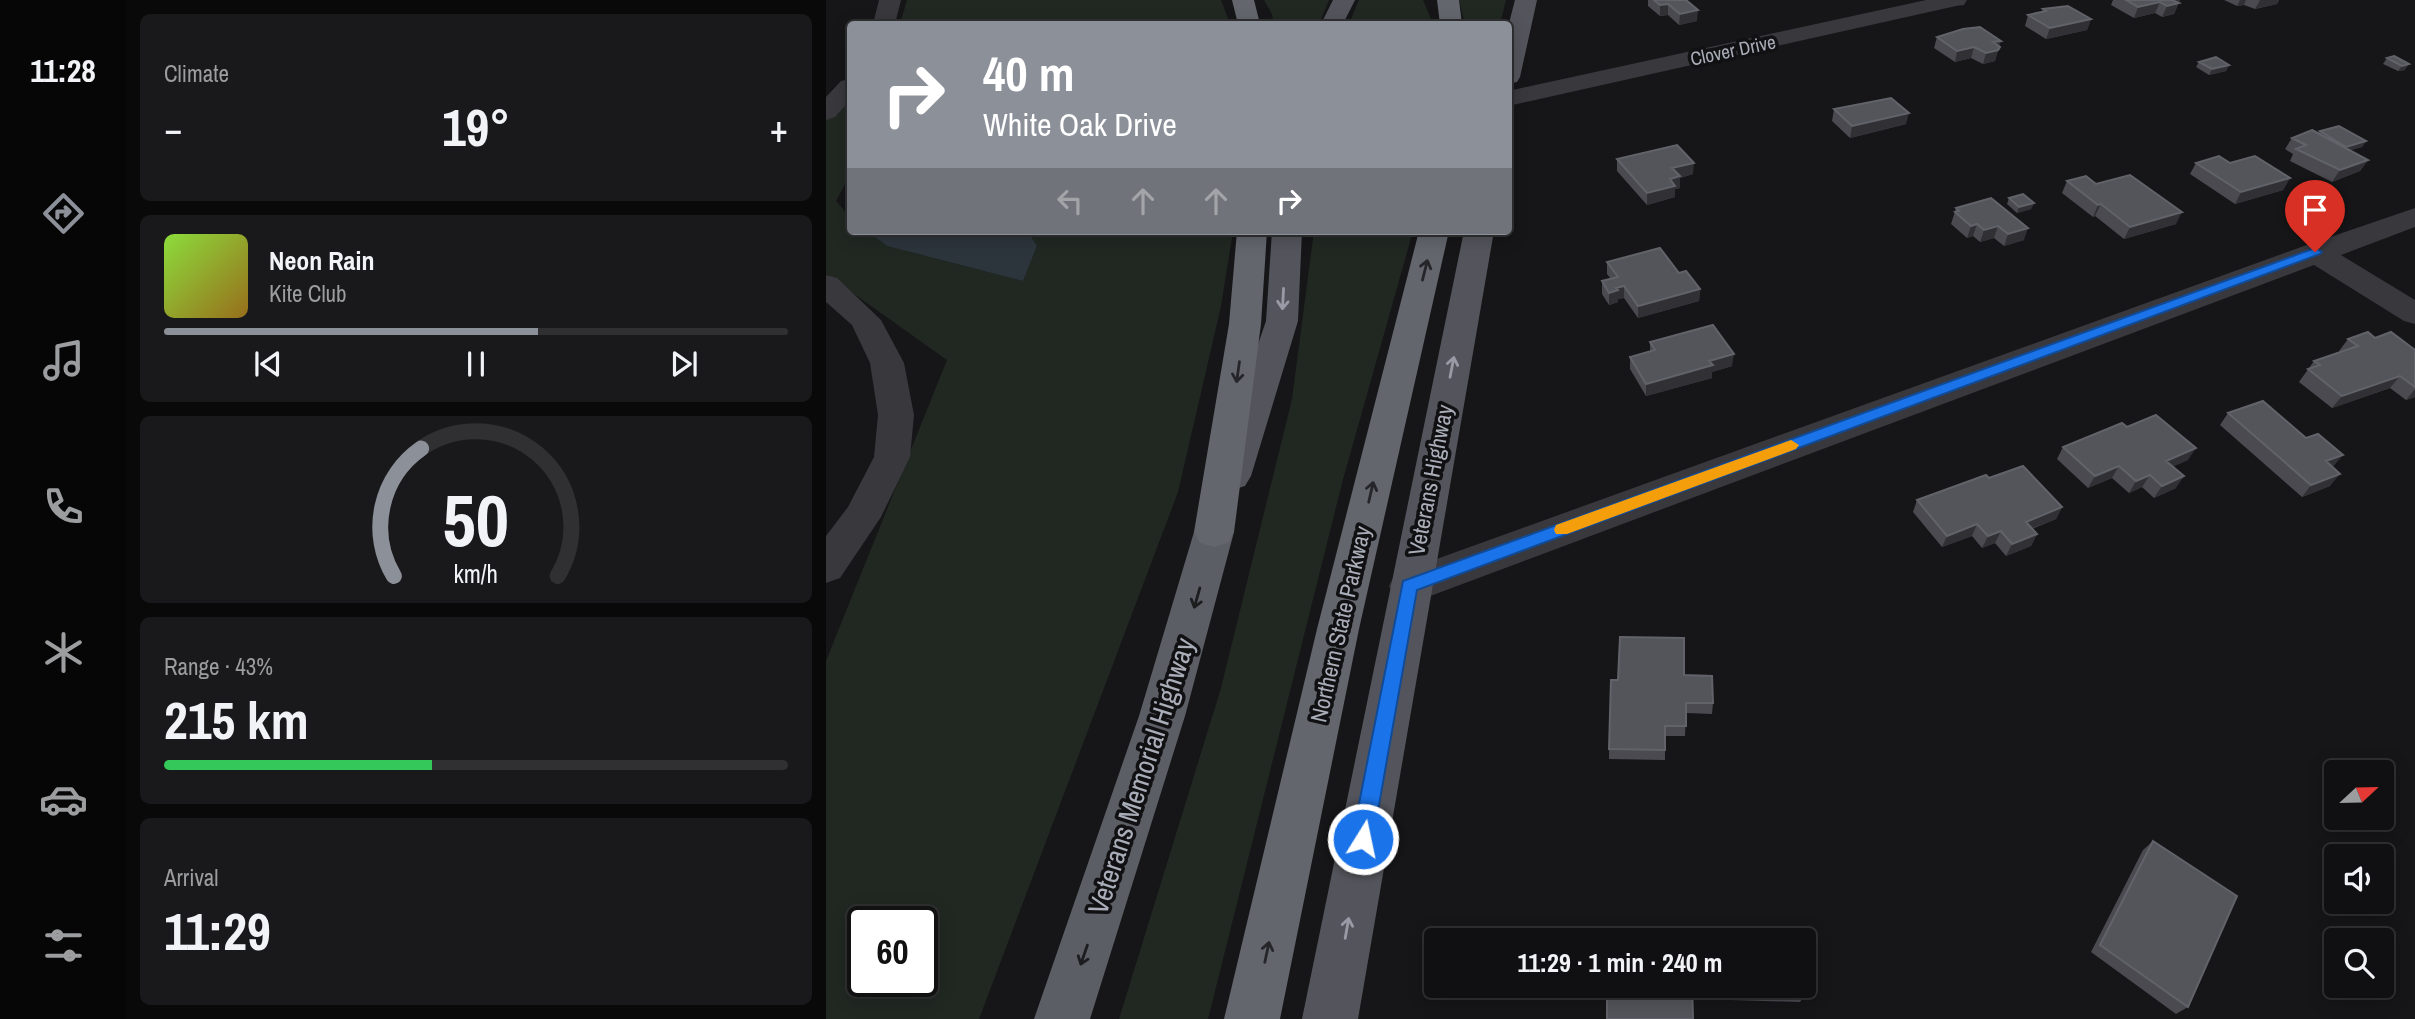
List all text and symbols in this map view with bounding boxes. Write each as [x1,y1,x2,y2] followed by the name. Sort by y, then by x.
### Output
[1688,28,1778,72] street label: Clover Drive
[983,40,1075,106] text: 40 m
[30,49,96,92] text: 11:28
[868,49,959,140] icon: right
[164,58,229,89] text: Climate
[442,92,510,162] text: 19°
[164,103,182,154] text: −
[770,103,788,154] text: +
[983,103,1177,146] text: White Oak Drive
[2285,180,2345,252] pin
[1051,182,1089,220] icon: left
[1124,182,1162,220] icon: ahead
[1197,182,1235,220] icon: ahead
[1270,182,1308,220] icon: right
[39,189,88,238] icon: directions
[2296,191,2334,229] icon: arrive
[269,243,374,278] text: Neon Rain
[1419,259,1432,282] one-way arrow
[269,278,347,309] text: Kite Club
[1276,287,1289,310] one-way arrow
[39,336,88,385] icon: music
[249,345,287,383] icon: previous
[457,345,495,383] icon: pause
[665,345,703,383] icon: next
[1446,356,1460,379] one-way arrow
[1231,360,1244,383] one-way arrow
[1400,401,1460,558] street label: Veterans Highway
[443,471,509,569] text: 50
[1365,481,1378,503] one-way arrow
[39,482,88,531] icon: phone
[1302,522,1378,725] street label: Northern State Parkway
[454,556,498,590] text: km/h
[1190,586,1203,608] one-way arrow
[39,628,88,677] icon: climate
[1078,632,1204,919] street label: Veterans Memorial Highway
[164,651,273,682] text: Range · 43%
[164,685,309,755] text: 215 km
[2324,760,2394,830] north arrow
[2324,760,2394,998] map controls
[39,775,88,824] icon: car
[1326,802,1400,876] position arrow
[2324,844,2394,914] button: sound
[164,862,219,893] text: Arrival
[164,896,271,966] text: 11:29
[847,906,938,997] speed limit sign: 60
[1340,917,1354,940] one-way arrow
[39,921,88,970] icon: filters
[2324,928,2394,998] button: search
[1261,941,1274,964] one-way arrow
[1077,943,1089,965] one-way arrow
[1517,945,1723,980] text: 11:29 · 1 min · 240 m

